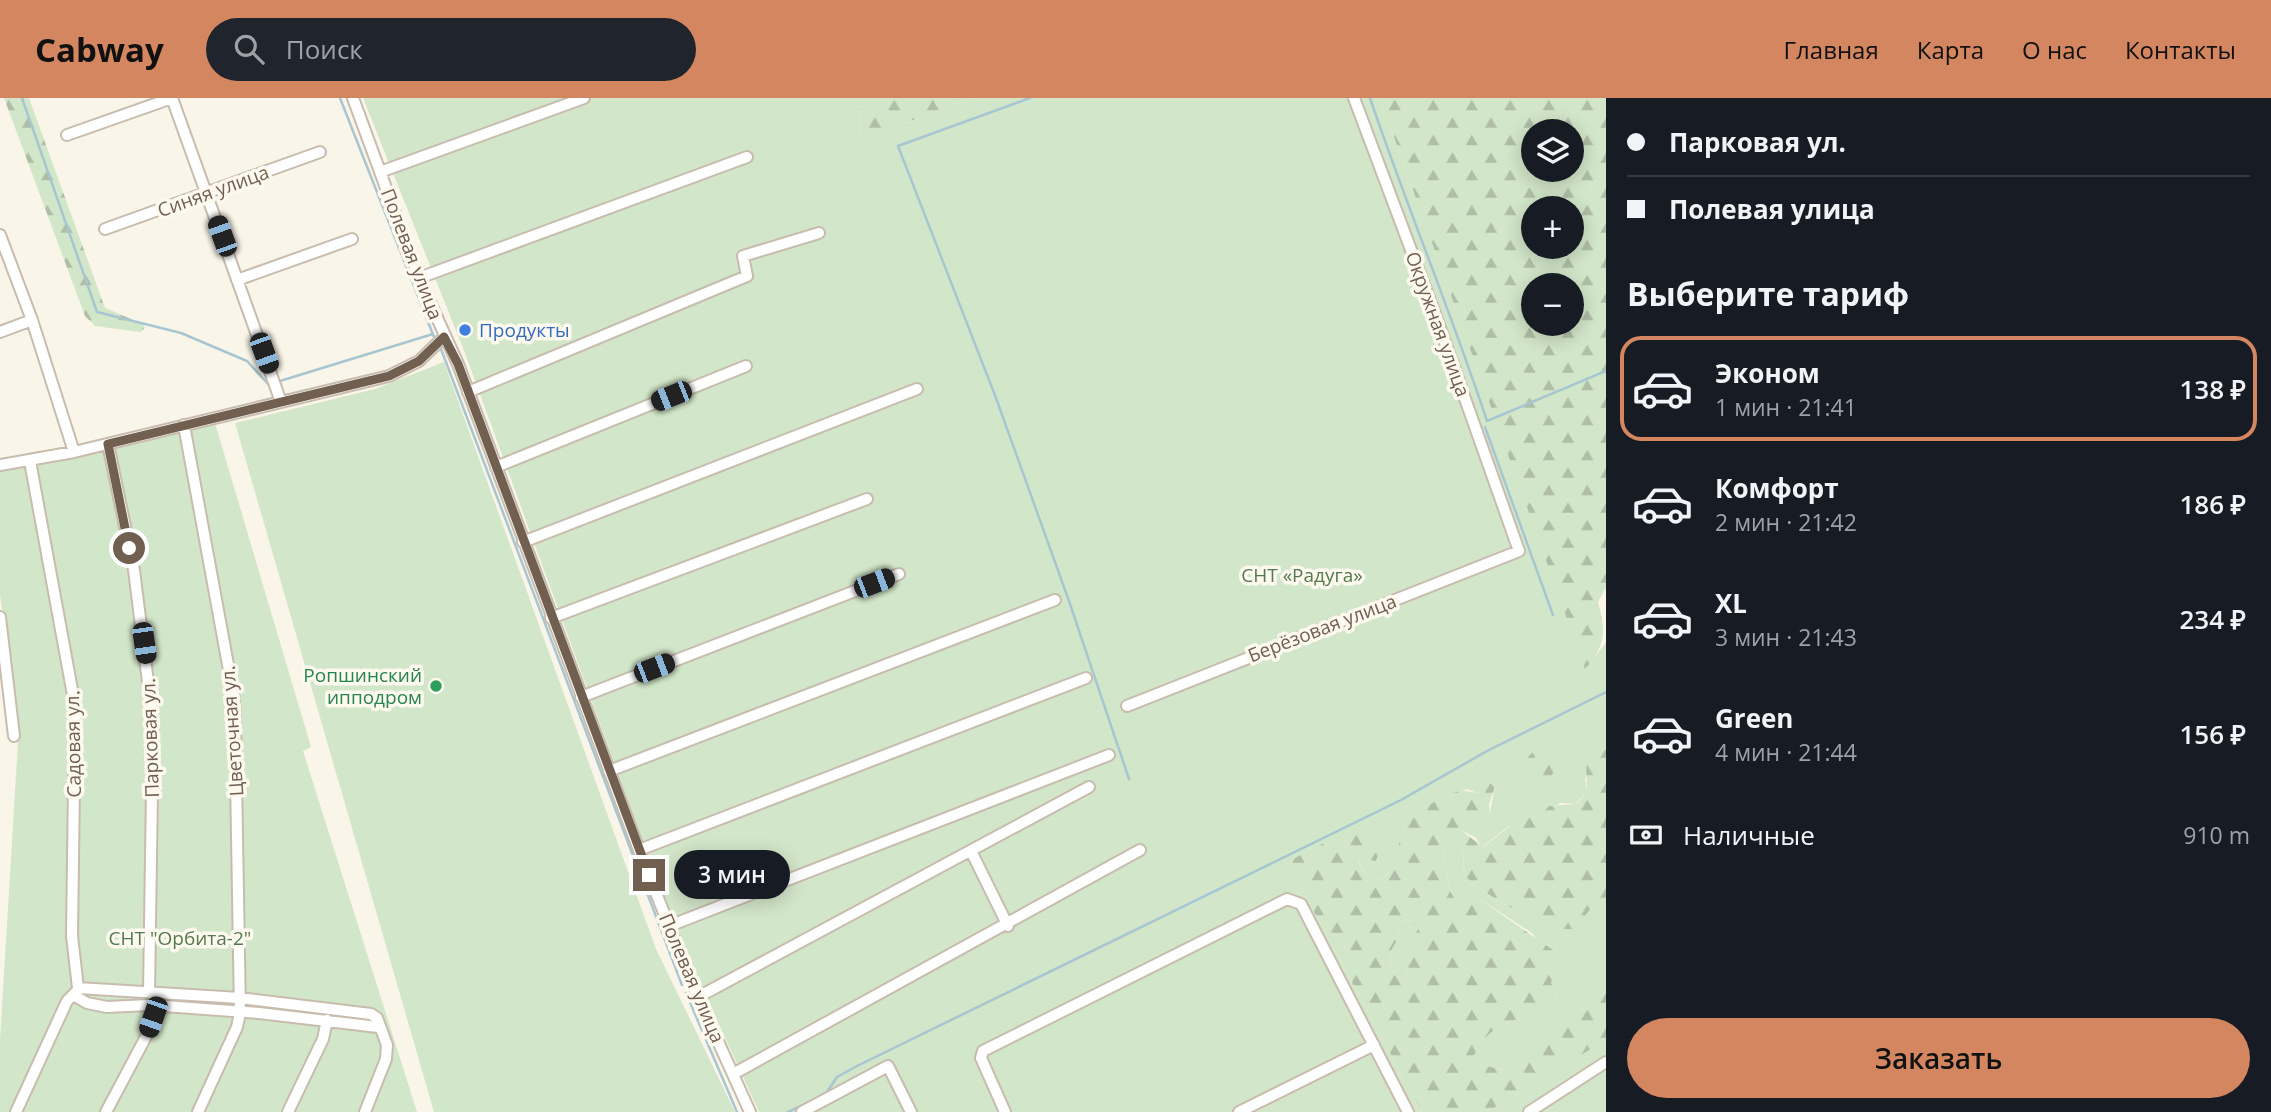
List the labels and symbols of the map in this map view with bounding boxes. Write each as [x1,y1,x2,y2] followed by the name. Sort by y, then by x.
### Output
[154,159,272,223] street label: Синяя улица
[375,185,449,323] street label: Полевая улица
[205,213,240,259] car
[1400,248,1476,400] street label: Окружная улица
[479,317,570,343] place label: Продукты
[457,322,473,338] marker: Продукты
[247,330,282,376] car
[648,378,695,414] car
[113,532,145,564] route start
[1241,562,1363,588] park label: СНТ «Радуга»
[851,566,898,600] car
[1244,588,1400,668] street label: Берёзовая улица
[131,621,158,665] car
[631,651,678,685] car
[303,662,422,710] place label: Ропшинский ипподром
[214,665,250,797] street label: Цветочная ул.
[135,678,165,798] street label: Парковая ул.
[428,678,444,694] marker: Ропшинский ипподром
[59,690,87,798] street label: Садовая ул.
[674,850,789,900] callout: 3 мин
[633,859,665,891] route end
[653,909,731,1047] street label: Полевая улица
[109,925,251,951] park label: СНТ "Орбита-2"
[137,994,170,1040] car

